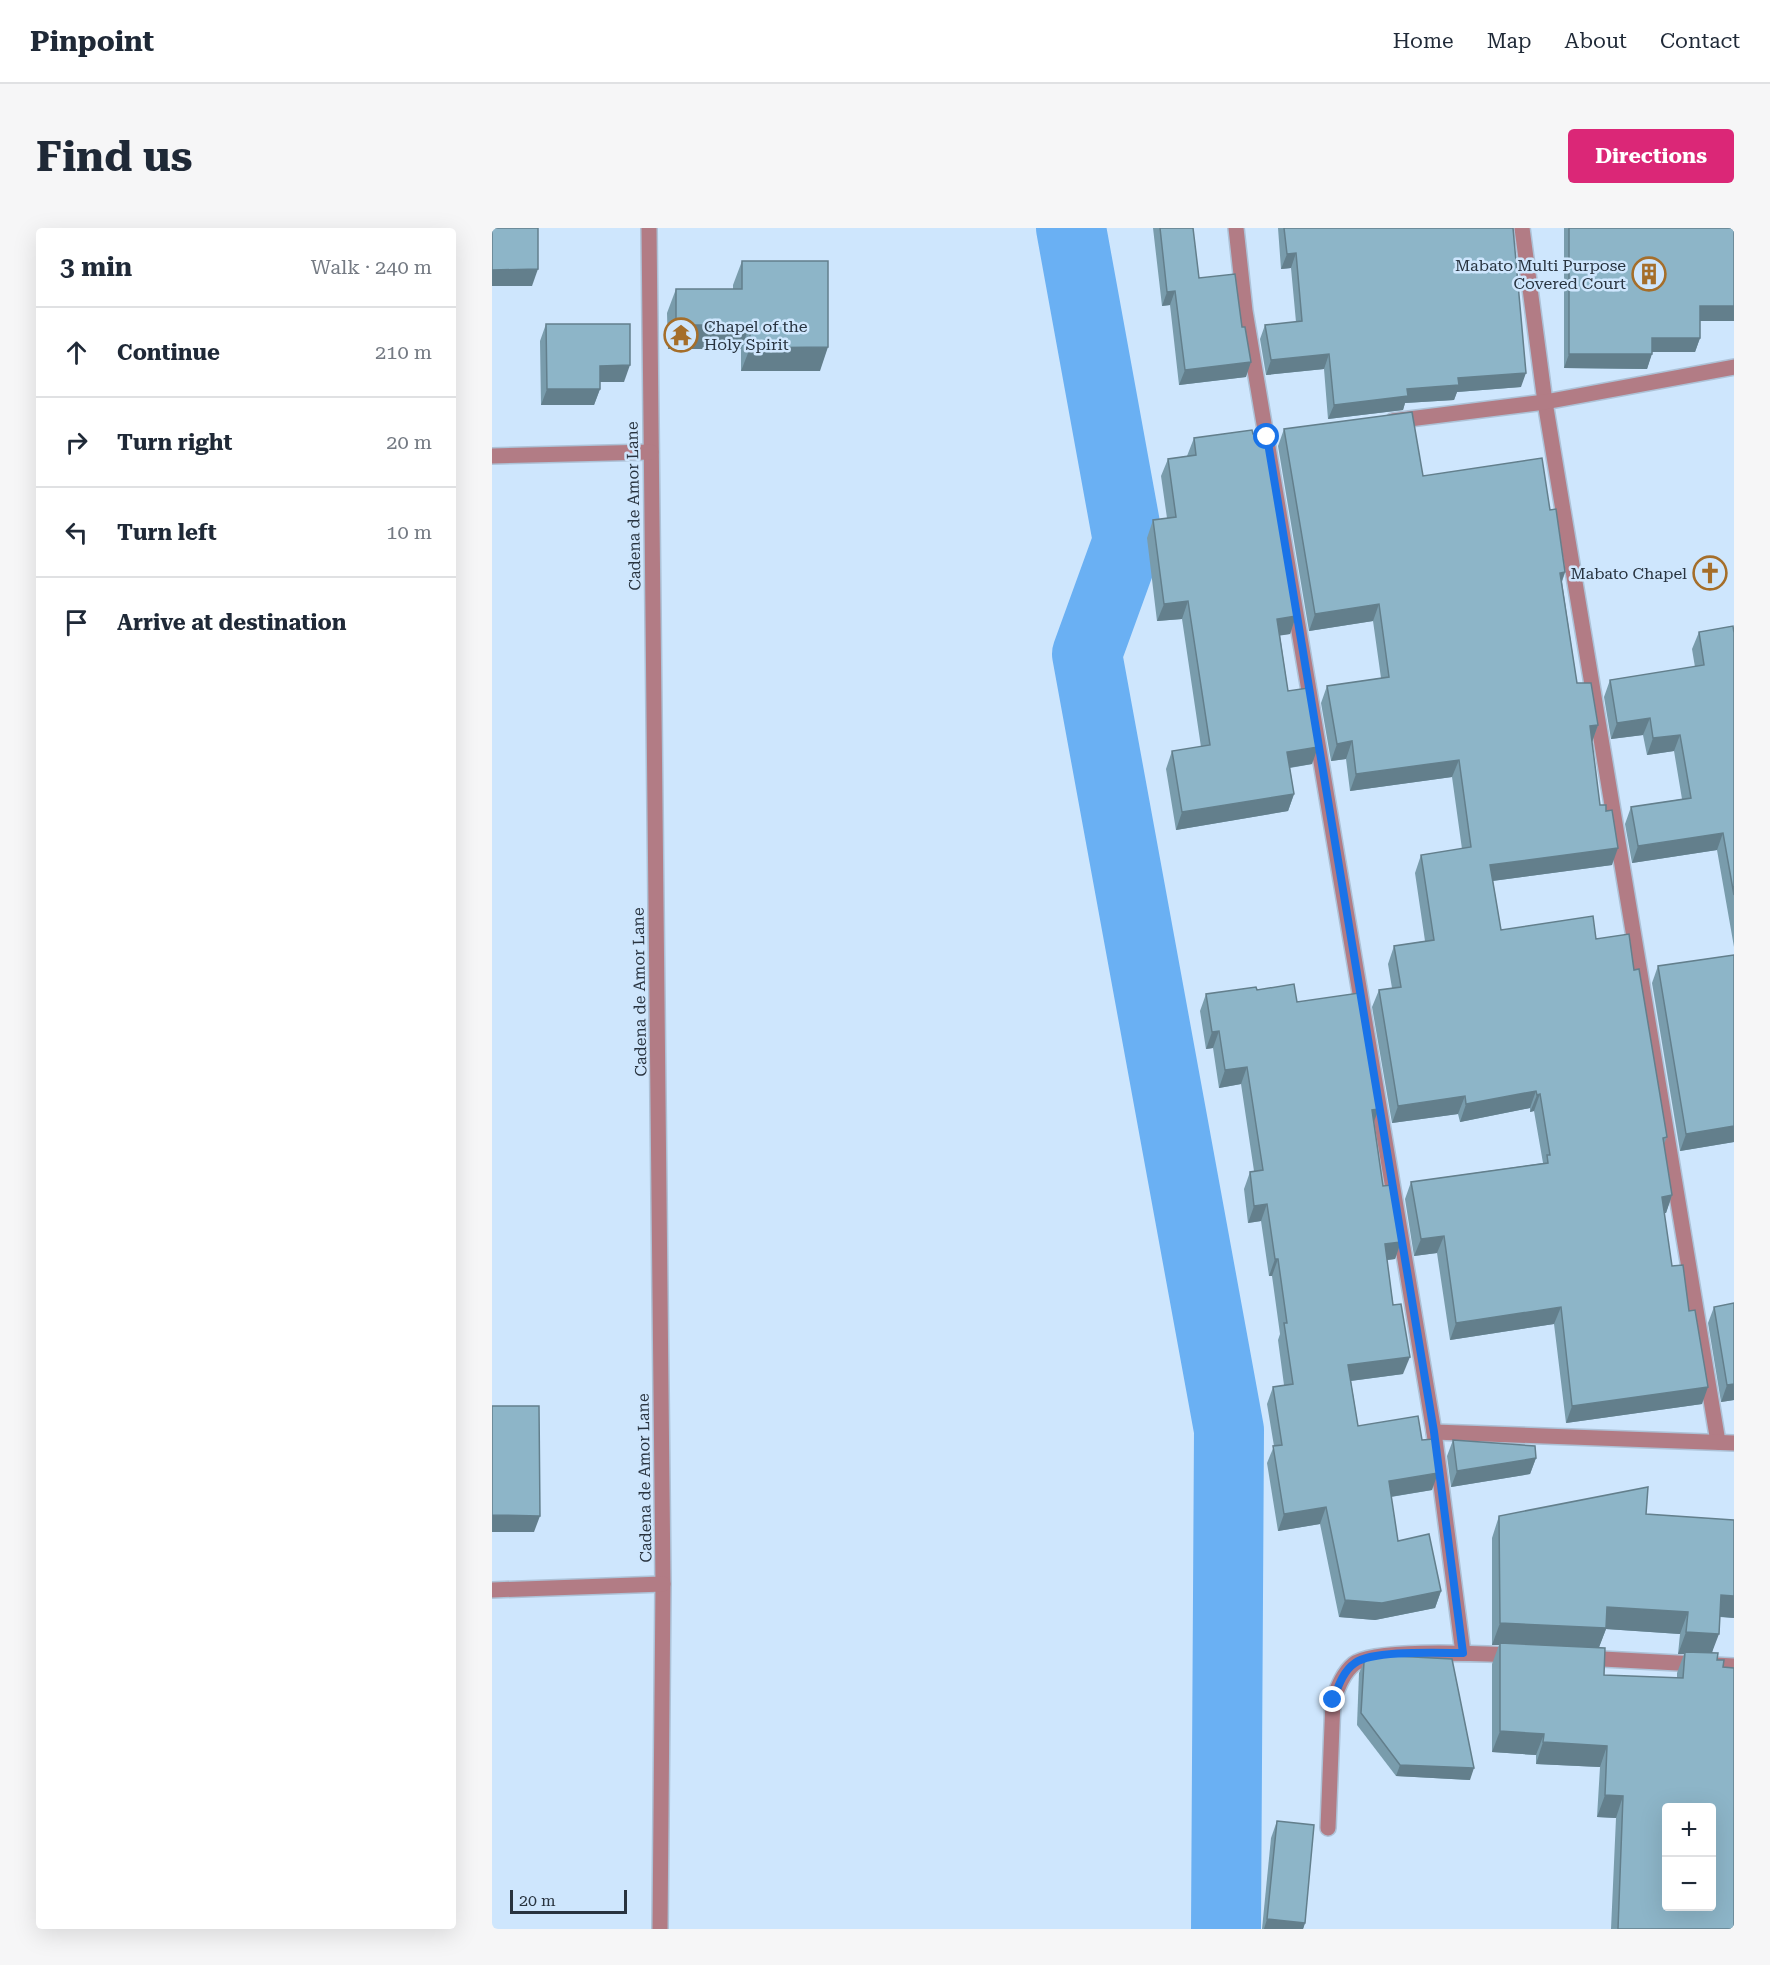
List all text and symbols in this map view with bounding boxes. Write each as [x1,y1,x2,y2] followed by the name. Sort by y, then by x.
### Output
[30,25,154,58] text: Pinpoint
[1393,29,1454,53] text: Home
[1487,29,1532,53] text: Map
[1565,29,1627,53] text: About
[1660,29,1740,53] text: Contact
[1568,129,1734,183] button: Directions
[36,132,193,181] text: Find us
[60,252,132,282] text: 3 min
[311,255,432,279] text: Walk · 240 m
[1455,256,1626,293] place label: Mabato Multi Purpose Covered Court
[1631,256,1667,292] building icon: Mabato Multi Purpose Covered Court
[663,317,699,353] temple icon: Chapel of the Holy Spirit
[704,317,808,354] place label: Chapel of the Holy Spirit
[60,336,93,369] icon: ahead
[117,340,220,365] text: Continue
[375,340,432,364] text: 210 m
[623,421,644,591] street label: Cadena de Amor Lane
[1253,423,1279,449] route start
[60,426,93,459] icon: right
[117,430,232,455] text: Turn right
[386,430,432,454] text: 20 m
[60,516,93,549] icon: left
[117,520,217,545] text: Turn left
[386,520,432,544] text: 10 m
[1692,555,1728,591] church icon: Mabato Chapel
[1570,564,1687,583] place label: Mabato Chapel
[60,606,93,639] icon: arrive
[117,610,346,635] text: Arrive at destination
[629,907,650,1077] street label: Cadena de Amor Lane
[634,1393,655,1563] street label: Cadena de Amor Lane
[1319,1686,1345,1712] route end
[1662,1803,1716,1911] map controls
[1662,1803,1716,1857] button: +
[1662,1857,1716,1911] button: −
[510,1887,627,1914] scale bar
[519,1891,556,1910] text: 20 m

